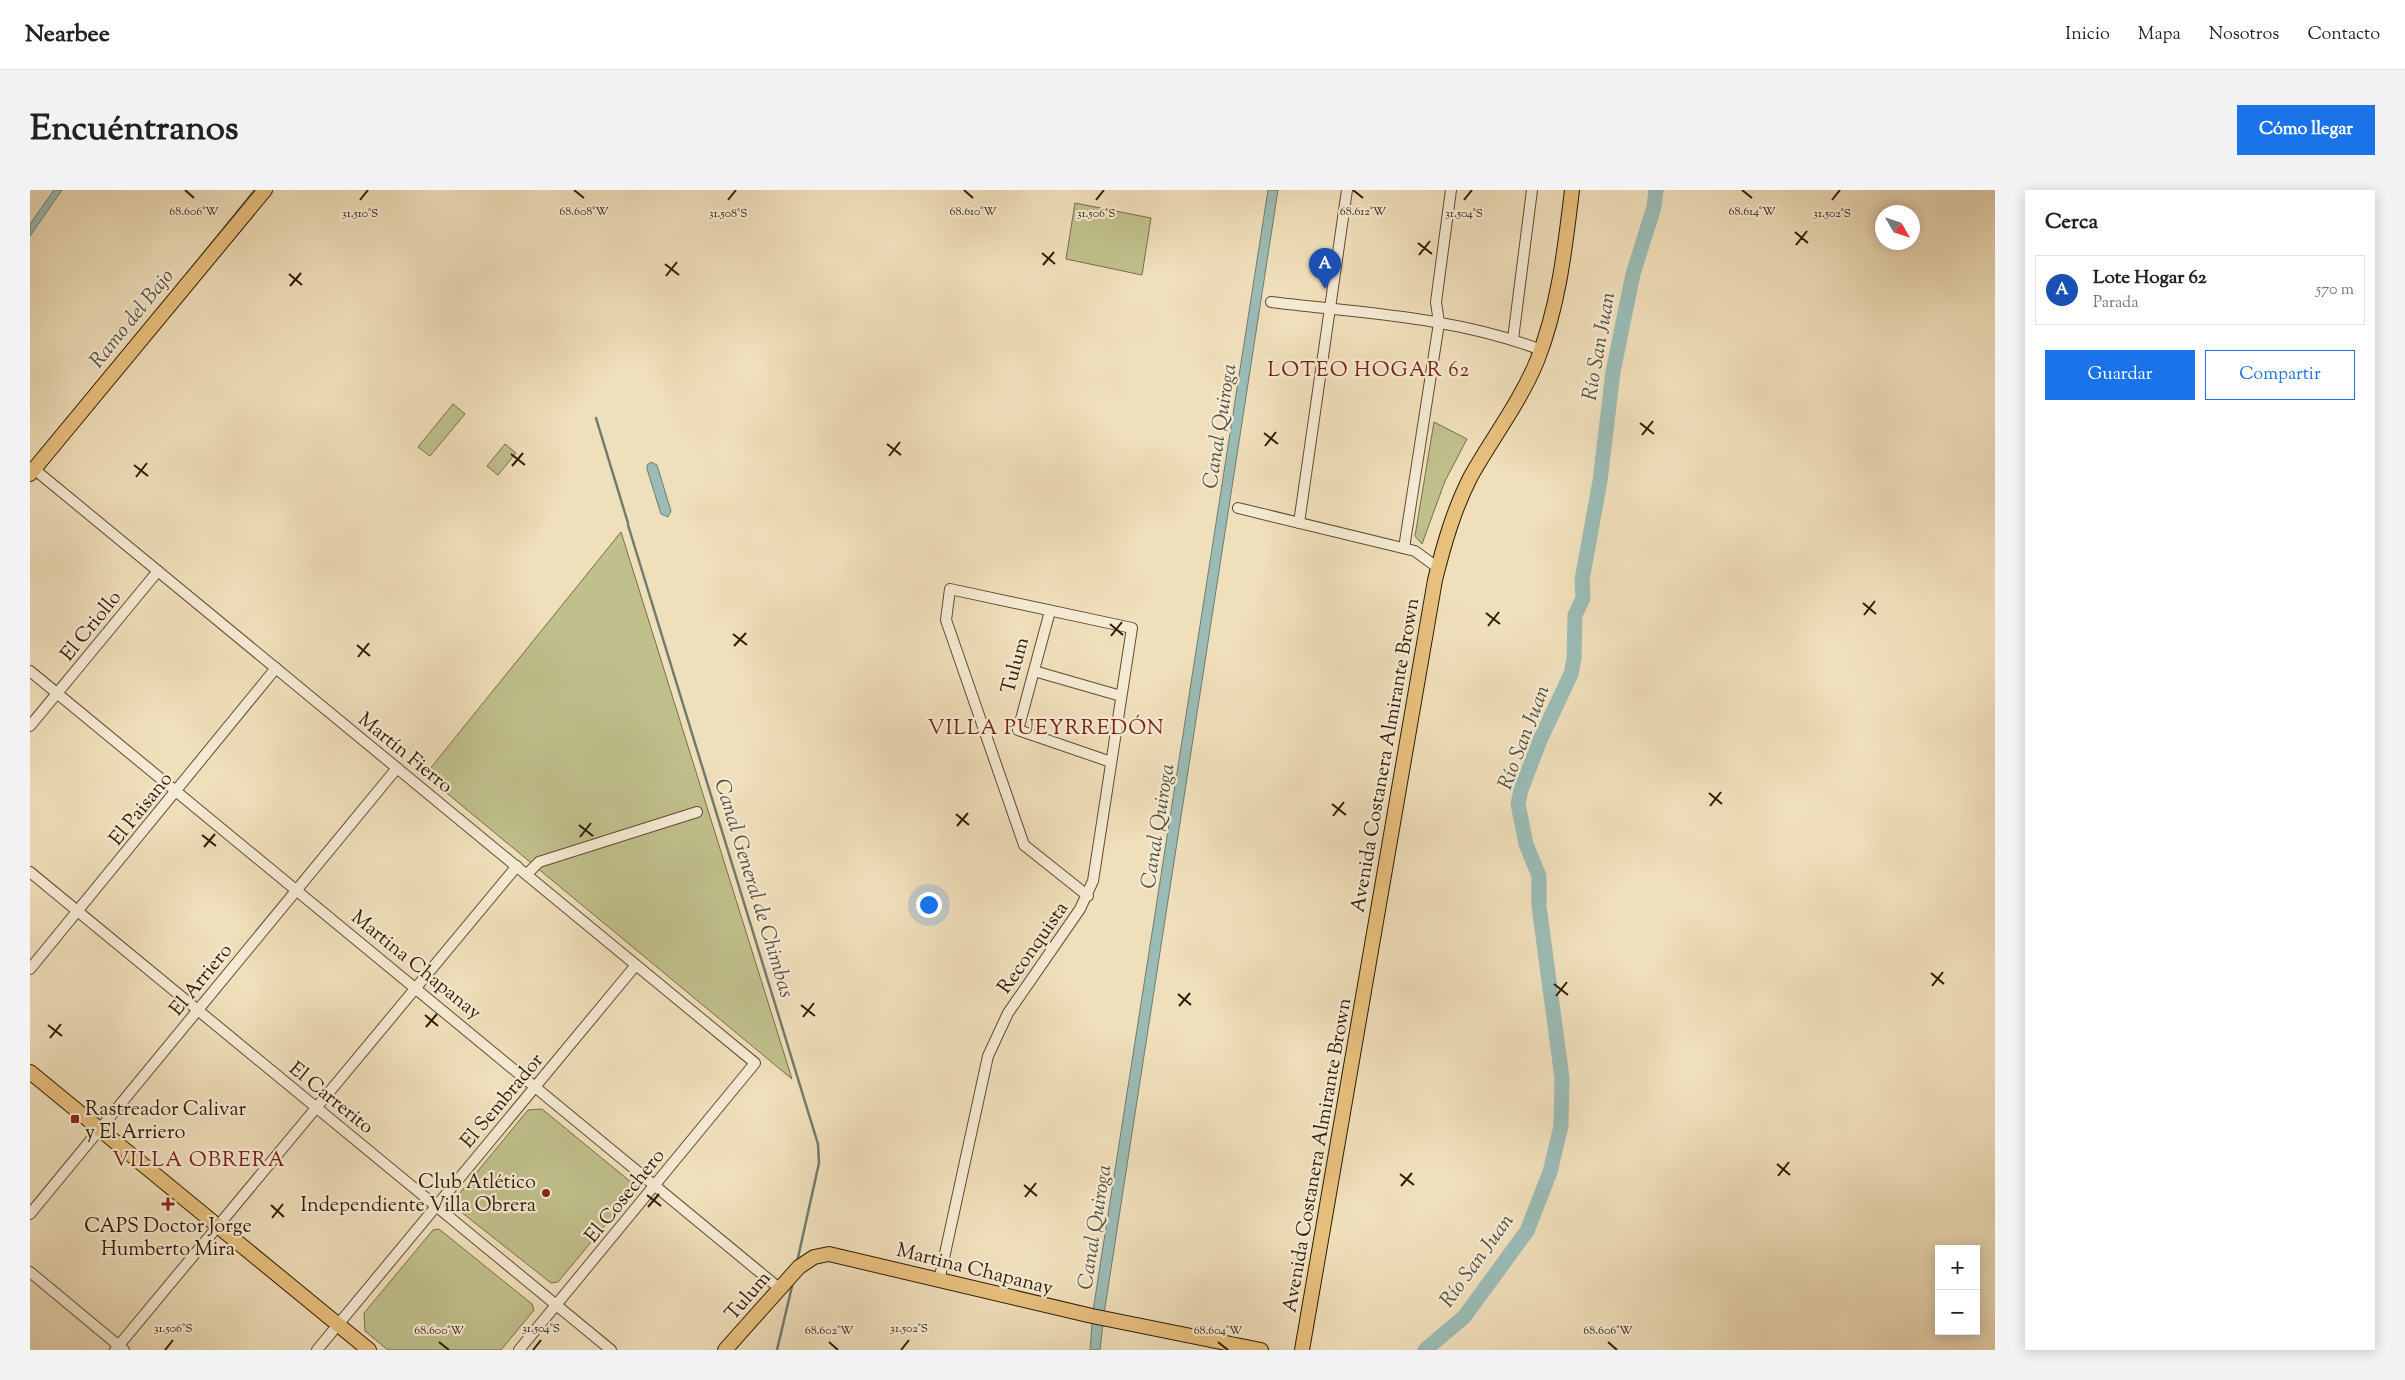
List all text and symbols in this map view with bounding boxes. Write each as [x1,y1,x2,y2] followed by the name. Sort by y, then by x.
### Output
[25,18,110,52] text: Nearbee
[2065,22,2110,48] text: Inicio
[2138,22,2181,48] text: Mapa
[2209,22,2279,48] text: Nosotros
[2307,22,2380,48] text: Contacto
[30,105,239,156] text: Encuéntranos
[2237,105,2375,155] button: Cómo llegar
[169,203,219,221] text: 68.606°W
[559,203,609,221] text: 68.608°W
[950,203,997,221] text: 68.610°W
[1340,203,1387,221] text: 68.612°W
[1729,203,1776,221] text: 68.614°W
[342,205,378,223] text: 31.510°S
[709,205,747,223] text: 31.508°S
[1077,205,1115,223] text: 31.506°S
[1445,205,1483,223] text: 31.504°S
[1813,205,1851,223] text: 31.502°S
[1875,205,1920,250] north arrow
[2045,208,2098,238] text: Cerca
[1309,248,1341,289] pin: A
[83,263,182,375] water label: Ramo del Bajo
[2093,265,2207,292] text: Lote Hogar 62
[2056,279,2069,302] text: A
[2316,279,2354,302] text: 570 m
[1576,290,1624,403] water label: Río San Juan
[2093,292,2139,315] text: Parada
[2045,350,2195,400] button: Guardar
[2205,350,2355,400] button: Compartir
[1268,356,1470,386] district label: LOTEO HOGAR 62
[1196,362,1246,491] water label: Canal Quiroga
[54,585,130,668] street label: El Criollo
[1345,596,1428,915] street label: Avenida Costanera Almirante Brown
[995,634,1038,697] street label: Tulum
[1491,681,1559,794] water label: Río San Juan
[351,706,458,801] street label: Martín Fierro
[927,714,1165,744] district label: VILLA PUEYRREDÓN
[1134,762,1184,891] water label: Canal Quiroga
[103,766,181,853] street label: El Paisano
[706,776,801,1002] water label: Canal General de Chimbas
[916,892,942,918] your location
[992,896,1077,1000] street label: Reconquista
[344,904,487,1028] street label: Martina Chapanay
[164,938,240,1023] street label: El Arriero
[1277,996,1360,1315] street label: Avenida Costanera Almirante Brown
[454,1047,552,1156] street label: El Sembrador
[282,1056,379,1142] street label: El Carrerito
[85,1096,246,1148] place label: Rastreador Calivar y El Arriero
[69,1113,81,1125] marker: Rastreador Calivar y El Arriero
[579,1143,673,1250] street label: El Cosechero
[112,1146,286,1176] district label: VILLA OBRERA
[1071,1163,1121,1292] water label: Canal Quiroga
[301,1169,536,1221] place label: Club Atlético Independiente Villa Obrera
[540,1187,552,1199] marker: Club Atlético Independiente Villa Obrera
[161,1197,175,1211] marker: CAPS Doctor Jorge Humberto Mira
[1433,1208,1522,1314] water label: Río San Juan
[84,1213,252,1265] place label: CAPS Doctor Jorge Humberto Mira
[893,1237,1056,1304] street label: Martina Chapanay
[1935,1245,1980,1335] map controls
[1935,1245,1980,1290] button: +
[719,1265,779,1328] street label: Tulum
[1935,1290,1980,1335] button: −
[154,1320,192,1338] text: 31.506°S
[522,1320,560,1338] text: 31.504°S
[890,1320,928,1338] text: 31.502°S
[414,1322,464,1340] text: 68.600°W
[805,1322,854,1340] text: 68.602°W
[1194,1322,1243,1340] text: 68.604°W
[1583,1322,1633,1340] text: 68.606°W

